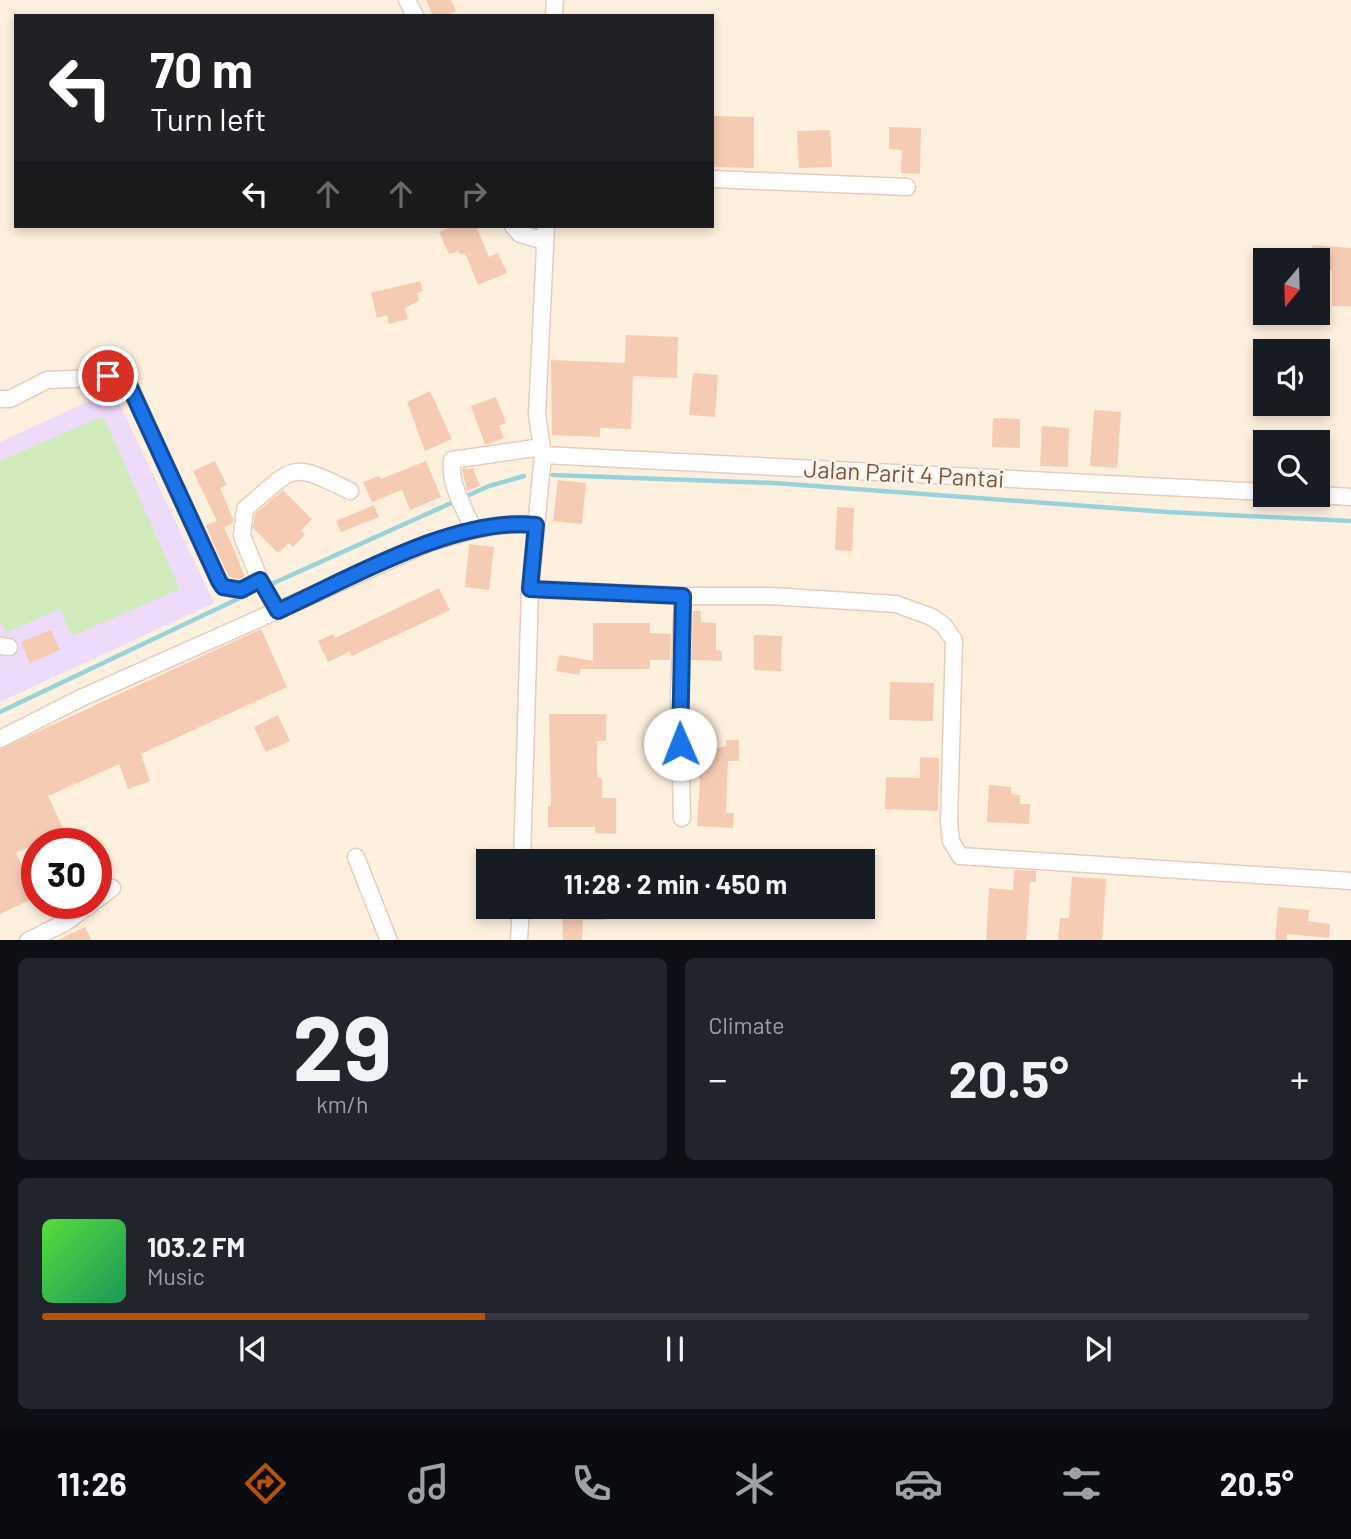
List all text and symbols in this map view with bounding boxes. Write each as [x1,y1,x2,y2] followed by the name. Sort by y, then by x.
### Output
[150,39,253,98] text: 70 m
[35,42,126,133] icon: left
[150,99,267,137] text: Turn left
[236,175,274,213] icon: left
[309,175,347,213] icon: ahead
[382,175,420,213] icon: ahead
[455,175,493,213] icon: right
[1253,248,1330,326] north arrow
[1253,248,1330,507] map controls
[1253,339,1330,416] button: sound
[78,346,138,406] pin
[89,357,127,395] icon: arrive
[1253,430,1330,507] button: search
[803,453,1005,493] street label: Jalan Parit 4 Pantai
[643,707,717,781] position arrow
[21,828,112,919] speed limit sign: 30
[564,868,787,899] text: 11:28 · 2 min · 450 m
[293,990,392,1099] text: 29
[709,1011,785,1039] text: Climate
[949,1046,1069,1108] text: 20.5°
[709,1055,728,1101] text: −
[1290,1055,1309,1101] text: +
[316,1090,368,1118] text: km/h
[147,1231,245,1262] text: 103.2 FM
[147,1262,205,1290] text: Music
[234,1330,272,1368] icon: previous
[656,1330,694,1368] icon: pause
[1079,1330,1117,1368] icon: next
[241,1459,290,1508] icon: directions
[404,1459,453,1508] icon: music
[567,1459,616,1508] icon: phone
[730,1459,779,1508] icon: climate
[894,1459,943,1508] icon: car
[1057,1459,1106,1508] icon: filters
[57,1464,127,1502] text: 11:26
[1220,1464,1294,1502] text: 20.5°

